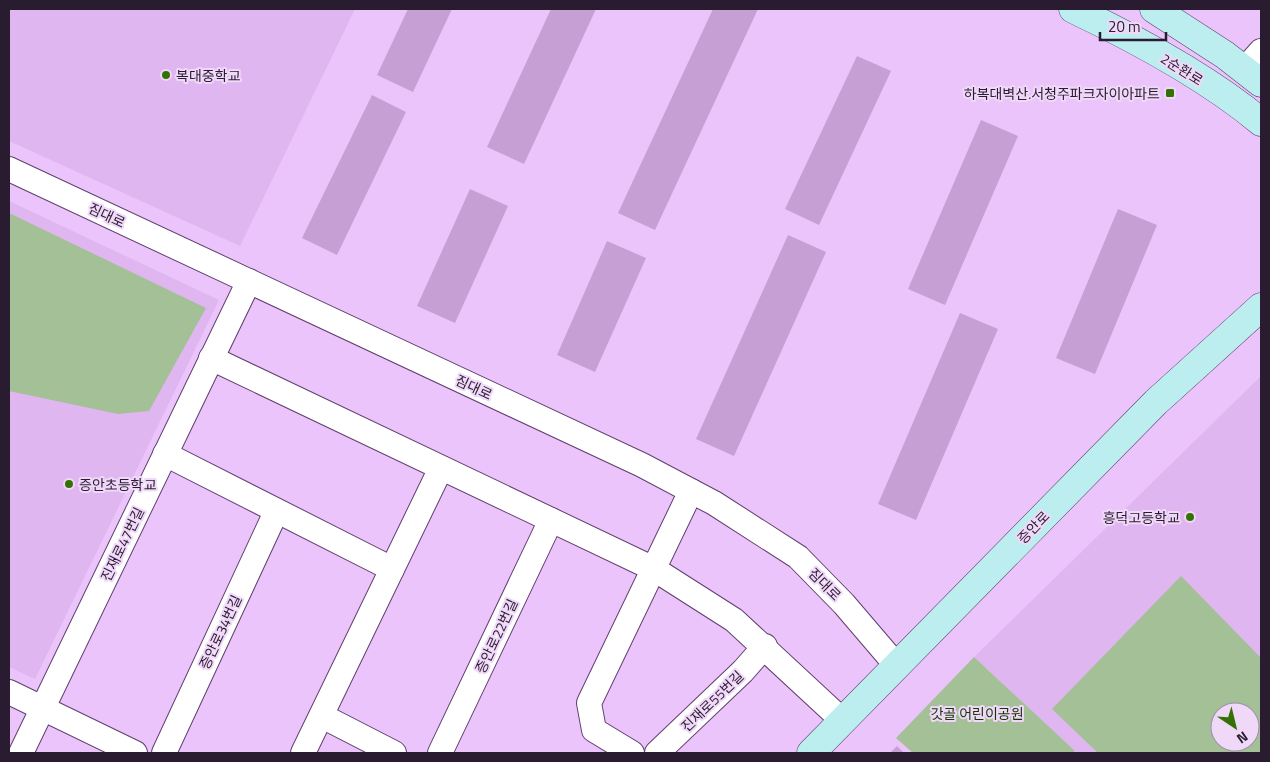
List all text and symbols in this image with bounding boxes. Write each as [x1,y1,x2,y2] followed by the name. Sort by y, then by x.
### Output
[1100,10,1166,42] scale bar
[1108,15,1141,38] text: 20 m
[1157,48,1207,90] street label: 2순환로
[176,65,241,86] place label: 복대중학교
[160,69,172,81] marker: 복대중학교
[964,83,1160,104] place label: 하복대벽산.서청주파크자이아파트
[1164,87,1176,99] marker: 하복대벽산.서청주파크자이아파트
[85,197,129,233] street label: 짐대로
[452,369,496,405] street label: 짐대로
[79,474,156,495] place label: 증안초등학교
[63,478,75,490] marker: 증안초등학교
[95,503,149,585] street label: 진재로47번길
[1012,506,1054,548] street label: 증안로
[1103,507,1180,528] place label: 흥덕고등학교
[1184,511,1196,523] marker: 흥덕고등학교
[804,563,846,605] street label: 짐대로
[194,591,246,673] street label: 증안로34번길
[470,595,522,677] street label: 증안로22번길
[676,666,748,736] street label: 진재로55번길
[1210,702,1260,752] north arrow
[930,703,1024,724] park label: 갓골 어린이공원
[1233,727,1253,749] text: N

